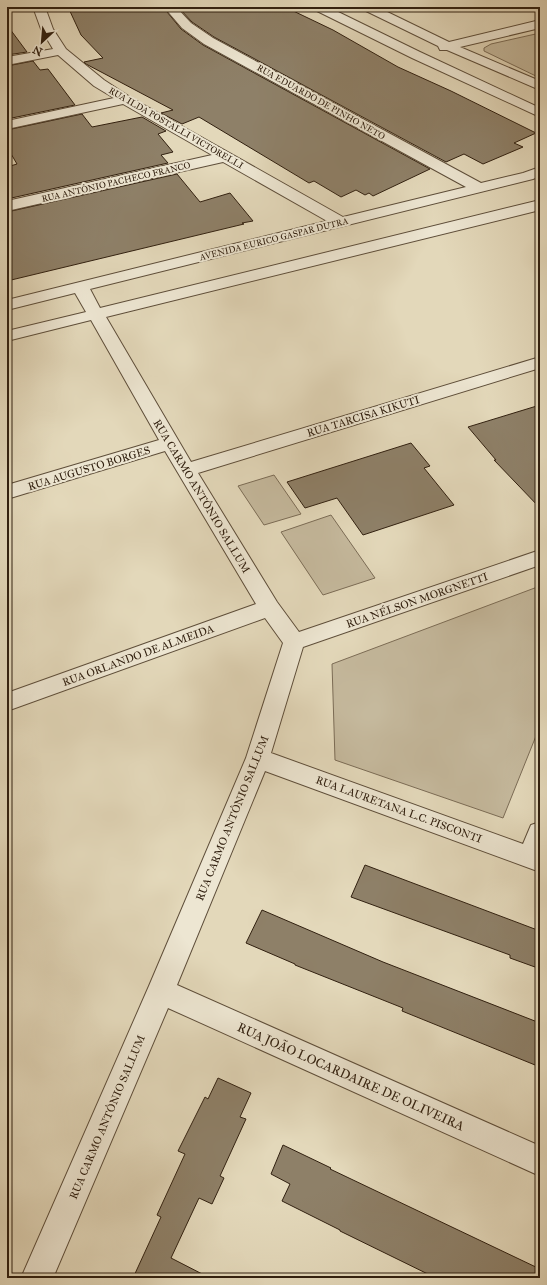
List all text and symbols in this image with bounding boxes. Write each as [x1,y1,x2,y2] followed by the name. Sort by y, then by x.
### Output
[22,22,62,62] north arrow
[30,42,45,58] text: N
[255,62,387,142] street label: RUA EDUARDO DE PINHO NETO
[107,84,246,171] street label: RUA ILDA POSTALLI VICTORELLI
[40,159,192,204] street label: RUA ANTÔNIO PACHECO FRANCO
[197,215,349,263] street label: AVENIDA EURICO GASPAR DUTRA
[305,393,421,440] street label: RUA TARCISA KIKUTI
[150,417,253,575] street label: RUA CARMO ANTÔNIO SALLUM
[26,444,152,493] street label: RUA AUGUSTO BORGES
[344,569,490,631] street label: RUA NÉLSON MORGNETTI
[61,622,216,689] street label: RUA ORLANDO DE ALMEIDA
[193,734,272,903] street label: RUA CARMO ANTÔNIO SALLUM
[314,773,484,846] street label: RUA LAURETANA L.C. PISCONTI
[235,1019,467,1135] street label: RUA JOÃO LOCARDAIRE DE OLIVEIRA
[67,1033,148,1201] street label: RUA CARMO ANTÔNIO SALLUM

